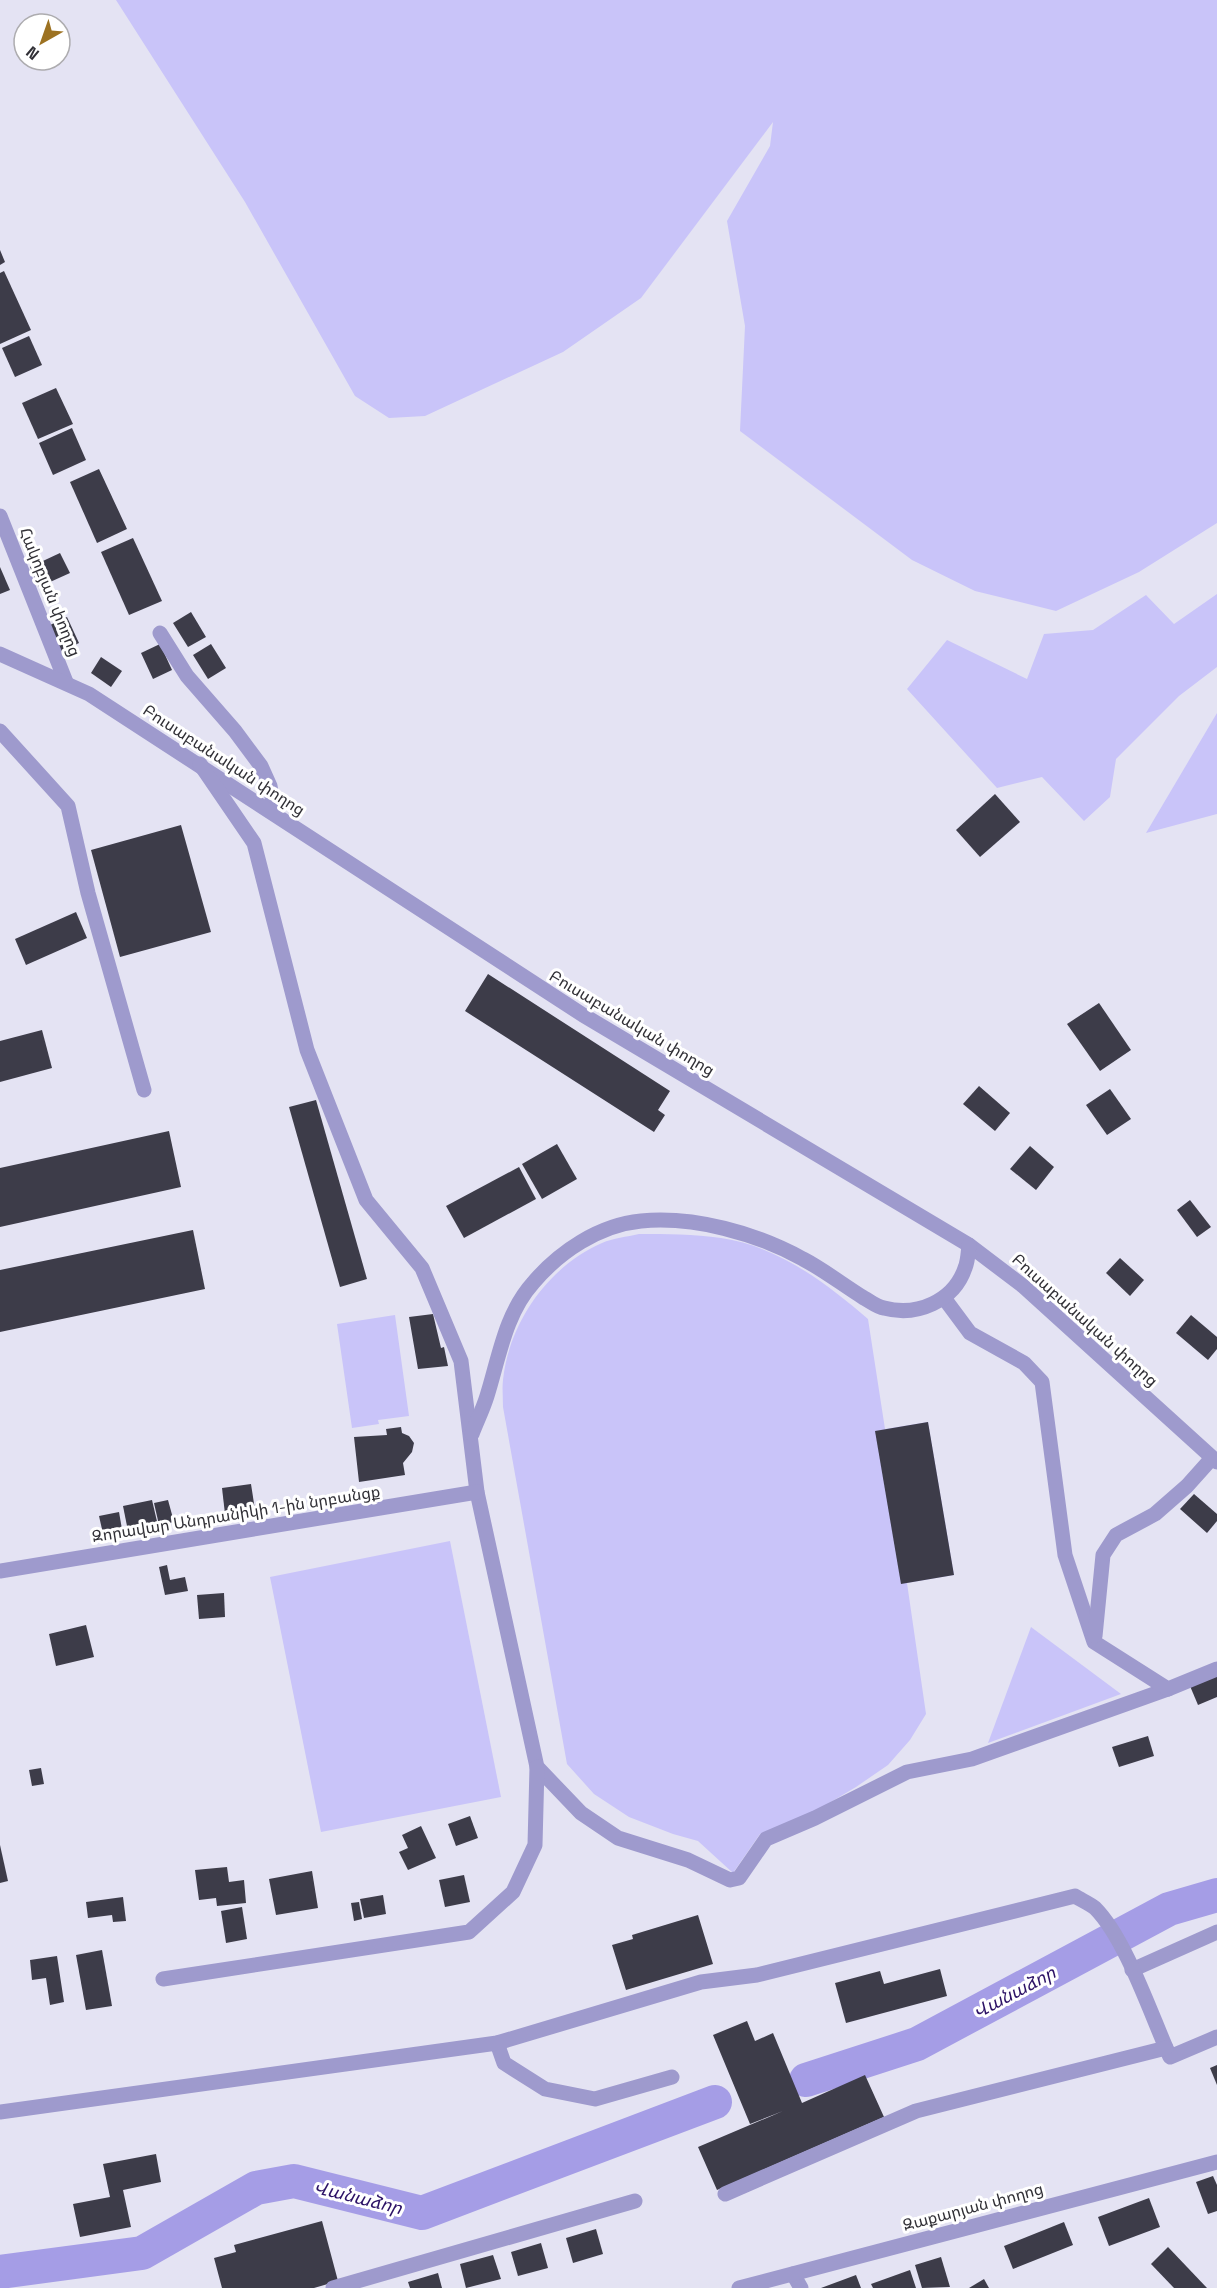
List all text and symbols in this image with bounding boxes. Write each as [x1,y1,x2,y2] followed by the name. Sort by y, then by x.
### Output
[12,12,72,72] north arrow
[22,42,44,65] text: N
[15,524,85,660] street label: Հակոբյան փողոց
[139,700,309,820] street label: Բուսաբանական փողոց
[546,965,718,1081] street label: Բուսաբանական փողոց
[1008,1249,1162,1391] street label: Բուսաբանական փողոց
[90,1481,382,1547] street label: Զորավար Անդրանիկի 1-ին նրբանցք
[969,1961,1060,2023] water label: Վանաձոր
[311,2175,405,2219] water label: Վանաձոր
[900,2178,1046,2236] street label: Զաքարյան փողոց

